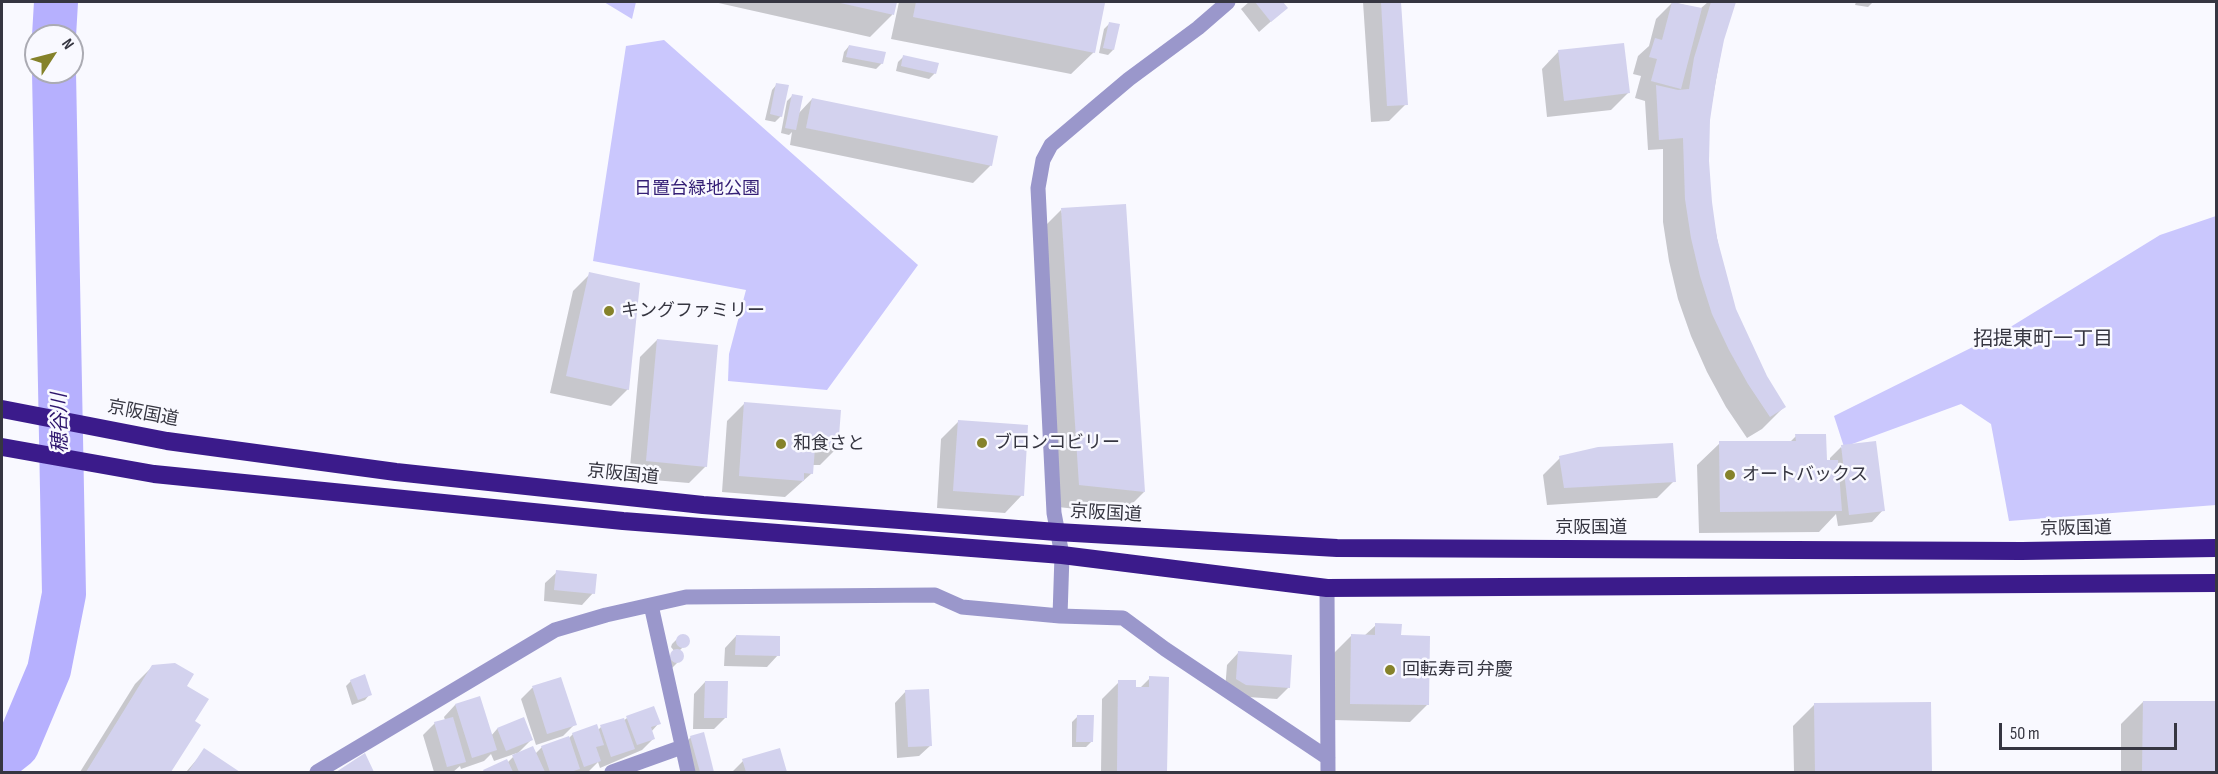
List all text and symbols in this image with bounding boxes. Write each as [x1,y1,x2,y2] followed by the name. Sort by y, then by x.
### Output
[24,24,84,84] north arrow
[57,35,78,53] text: N
[634,178,760,200] park label: 日置台緑地公園
[621,300,765,322] place label: キングファミリー
[602,304,616,318] marker: キングファミリー
[1973,328,2113,352] district label: 招提東町一丁目
[48,393,74,453] water label: 穂谷川
[106,397,180,431] street label: 京阪国道
[994,432,1120,454] place label: ブロンコビリー
[793,433,865,455] place label: 和食さと
[975,436,989,450] marker: ブロンコビリー
[774,437,788,451] marker: 和食さと
[586,460,660,490] street label: 京阪国道
[1742,464,1868,486] place label: オートバックス
[1723,468,1737,482] marker: オートバックス
[1069,501,1143,527] street label: 京阪国道
[1555,517,1627,539] street label: 京阪国道
[2040,518,2112,540] street label: 京阪国道
[1402,659,1513,681] place label: 回転寿司 弁慶
[1383,663,1397,677] marker: 回転寿司 弁慶
[2002,711,2180,749] scale bar
[2010,723,2040,744] text: 50 m

